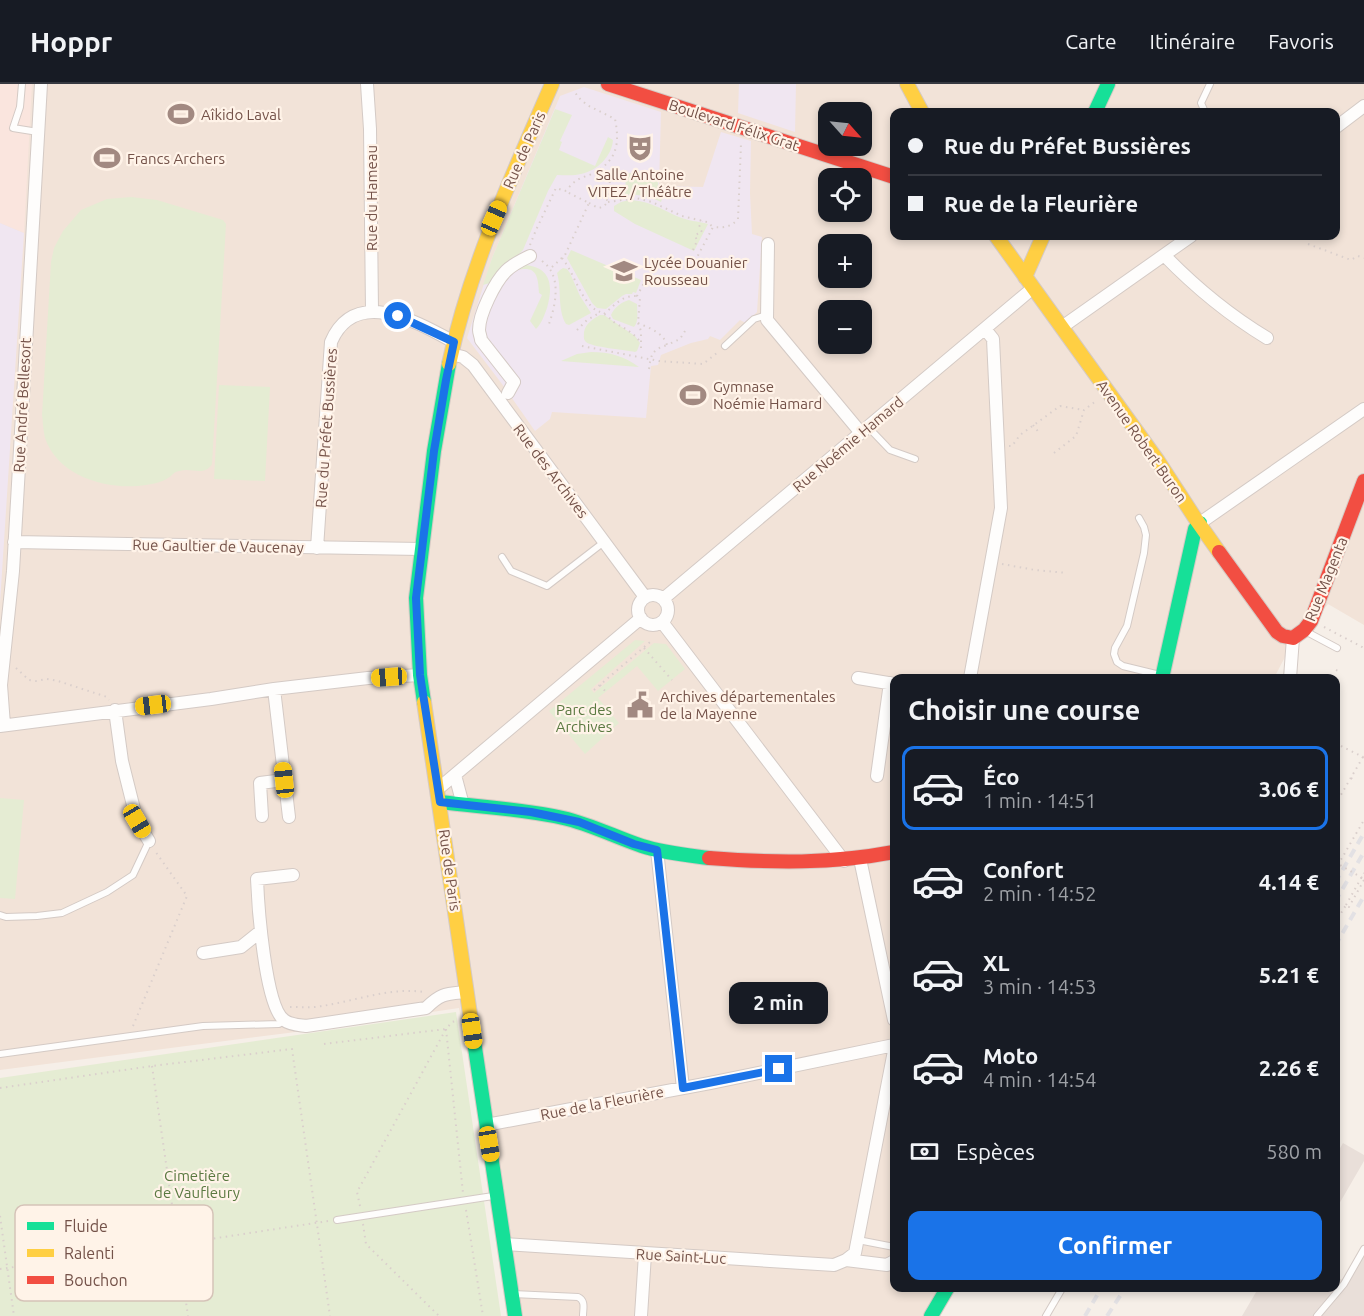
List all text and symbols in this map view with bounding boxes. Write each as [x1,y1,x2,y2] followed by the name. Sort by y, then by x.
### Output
[30,26,112,57] text: Hoppr
[1065,29,1117,53] text: Carte
[1150,29,1235,53] text: Itinéraire
[1268,29,1334,53] text: Favoris
[667,96,801,154] street label: Boulevard Félix Grat
[166,99,196,129] sports icon: Aîkido Laval
[818,102,872,156] north arrow
[818,102,872,354] map controls
[201,106,281,123] place label: Aîkido Laval
[499,109,549,191] street label: Rue de Paris
[625,133,655,163] theatre icon: Salle Antoine VITEZ / Théâtre
[944,133,1191,158] text: Rue du Préfet Bussières
[92,143,122,173] sports icon: Francs Archers
[363,145,380,251] street label: Rue du Hameau
[127,150,225,167] place label: Francs Archers
[588,166,692,200] place label: Salle Antoine VITEZ / Théâtre
[818,168,872,222] button: locate
[944,191,1138,216] text: Rue de la Fleurière
[478,198,510,238] car
[818,234,872,288] button: +
[644,254,748,288] place label: Lycée Douanier Rousseau
[609,256,639,286] school or university icon: Lycée Douanier Rousseau
[818,300,872,354] button: −
[384,302,411,329] route start
[10,337,34,473] street label: Rue André Bellesort
[312,348,340,508] street label: Rue du Préfet Bussières
[1093,377,1191,505] street label: Avenue Robert Buron
[713,378,822,412] place label: Gymnase Noémie Hamard
[678,380,708,410] sports icon: Gymnase Noémie Hamard
[789,393,907,495] street label: Rue Noémie Hamard
[510,421,592,521] street label: Rue des Archives
[1301,534,1351,624] street label: Rue Magenta
[132,536,304,556] street label: Rue Gaultier de Vaucenay
[370,667,408,687] car
[660,688,836,722] place label: Archives départementales de la Mayenne
[625,690,655,720] public building icon: Archives départementales de la Mayenne
[134,694,172,716] car
[908,695,1140,725] text: Choisir une course
[556,701,612,735] park label: Parc des Archives
[273,761,295,799] car
[911,761,965,815] icon: car
[983,764,1020,789] text: Éco
[1259,776,1319,801] text: 3.06 €
[983,789,1097,812] text: 1 min · 14:51
[120,801,154,841] car
[436,828,464,912] street label: Rue de Paris
[911,854,965,908] icon: car
[983,857,1064,882] text: Confort
[1259,869,1319,894] text: 4.14 €
[983,882,1097,905] text: 2 min · 14:52
[911,947,965,1001] icon: car
[983,950,1010,975] text: XL
[1259,962,1319,987] text: 5.21 €
[983,975,1097,998] text: 3 min · 14:53
[730,982,828,1024] callout: 2 min
[753,991,804,1014] text: 2 min
[461,1012,483,1050] car
[911,1040,965,1094] icon: car
[983,1043,1038,1068] text: Moto
[765,1055,792,1082] route end
[1259,1055,1319,1080] text: 2.26 €
[983,1068,1097,1091] text: 4 min · 14:54
[539,1083,665,1123] street label: Rue de la Fleurière
[477,1125,501,1163] car
[908,1135,941,1168] icon: cash
[956,1139,1035,1164] text: Espèces
[1266,1140,1322,1163] text: 580 m
[154,1167,240,1201] park label: Cimetière de Vaufleury
[15,1205,213,1301] legend
[908,1211,1322,1280] button: Confirmer
[64,1217,108,1235] text: Fluide
[64,1244,115,1262] text: Ralenti
[635,1245,727,1267] street label: Rue Saint-Luc
[64,1271,128,1289] text: Bouchon

